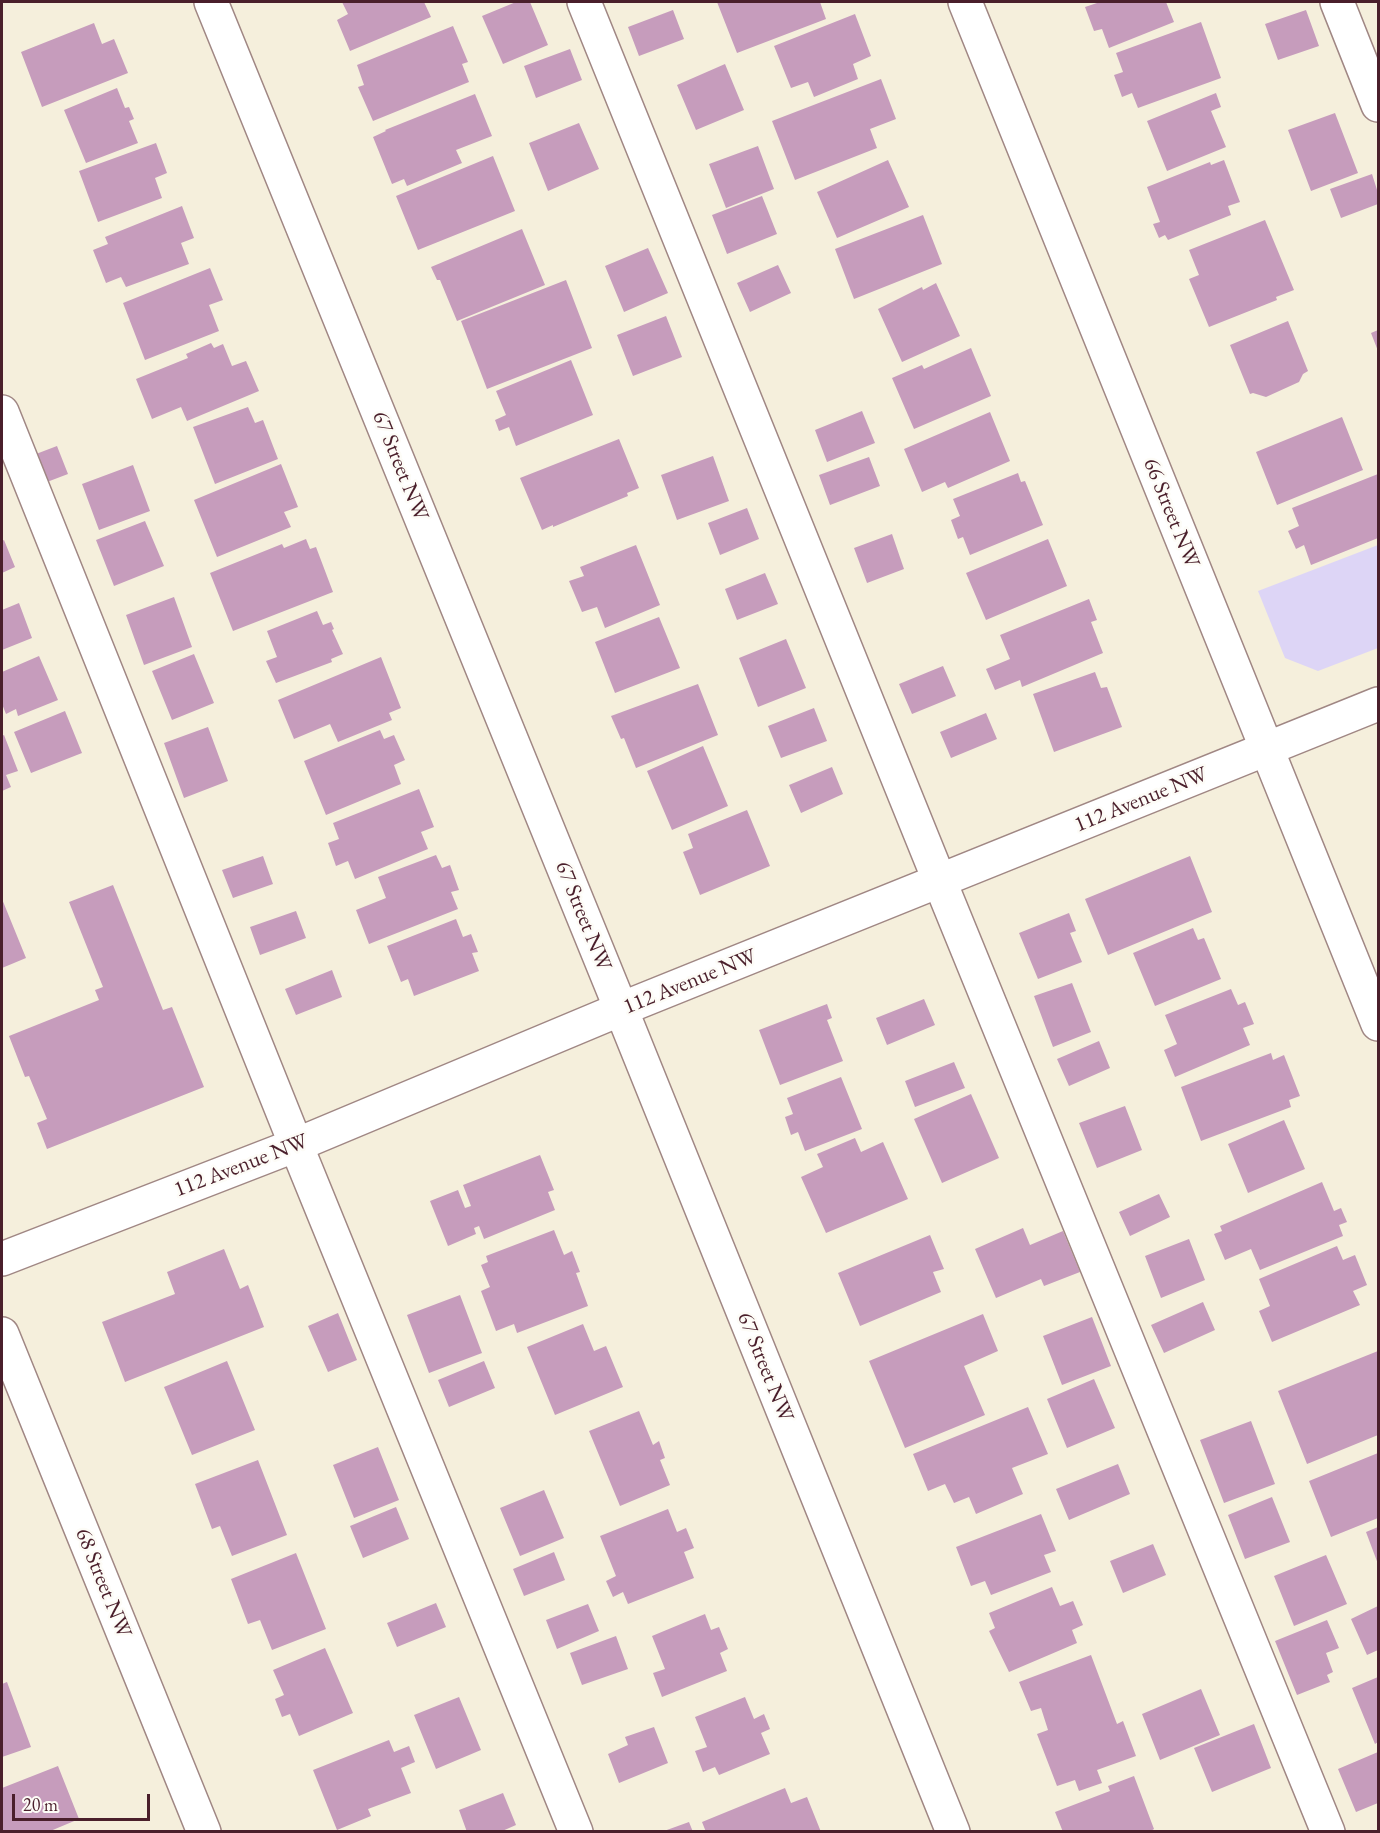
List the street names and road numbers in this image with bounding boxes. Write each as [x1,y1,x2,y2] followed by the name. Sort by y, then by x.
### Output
[366,407,434,525] street label: 67 Street NW
[1137,454,1205,572] street label: 66 Street NW
[1071,761,1211,839] street label: 112 Avenue NW
[549,857,617,975] street label: 67 Street NW
[620,943,760,1021] street label: 112 Avenue NW
[170,1128,312,1204] street label: 112 Avenue NW
[731,1308,799,1426] street label: 67 Street NW
[69,1524,137,1642] street label: 68 Street NW

